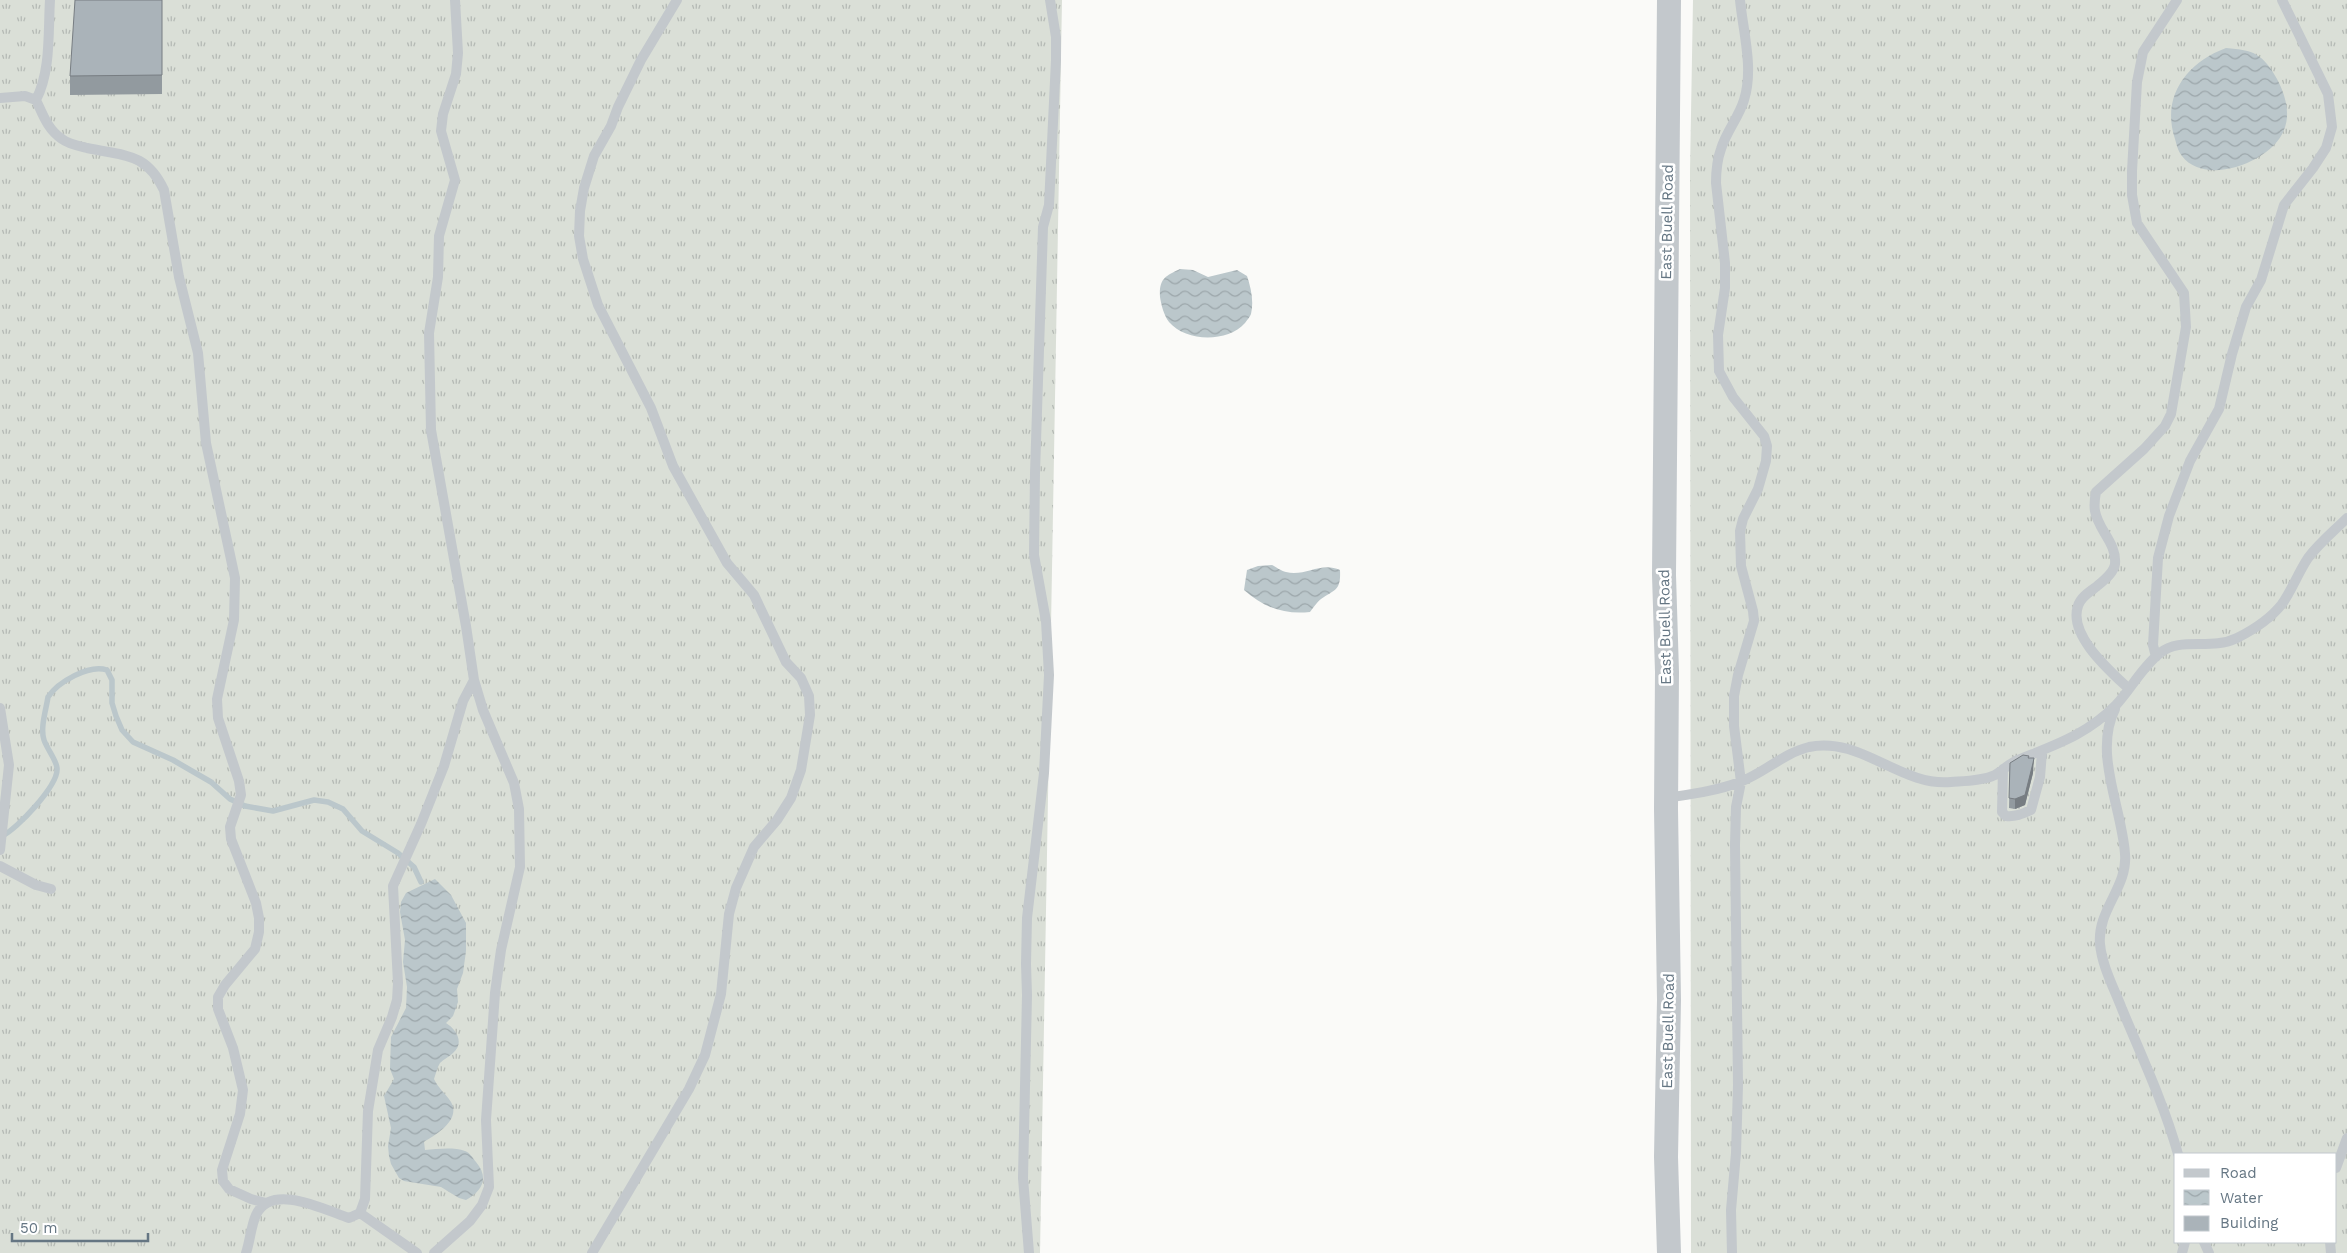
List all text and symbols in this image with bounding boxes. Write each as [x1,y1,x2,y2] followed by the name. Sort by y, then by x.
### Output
[1657,164,1677,280] street label: East Buell Road
[1655,569,1675,685] street label: East Buell Road
[1658,973,1678,1089] street label: East Buell Road
[2174,1153,2337,1243] legend
[2220,1164,2257,1182] text: Road
[2220,1189,2263,1207] text: Water
[12,1210,149,1242] scale bar
[2220,1214,2278,1232] text: Building
[20,1219,57,1237] text: 50 m

